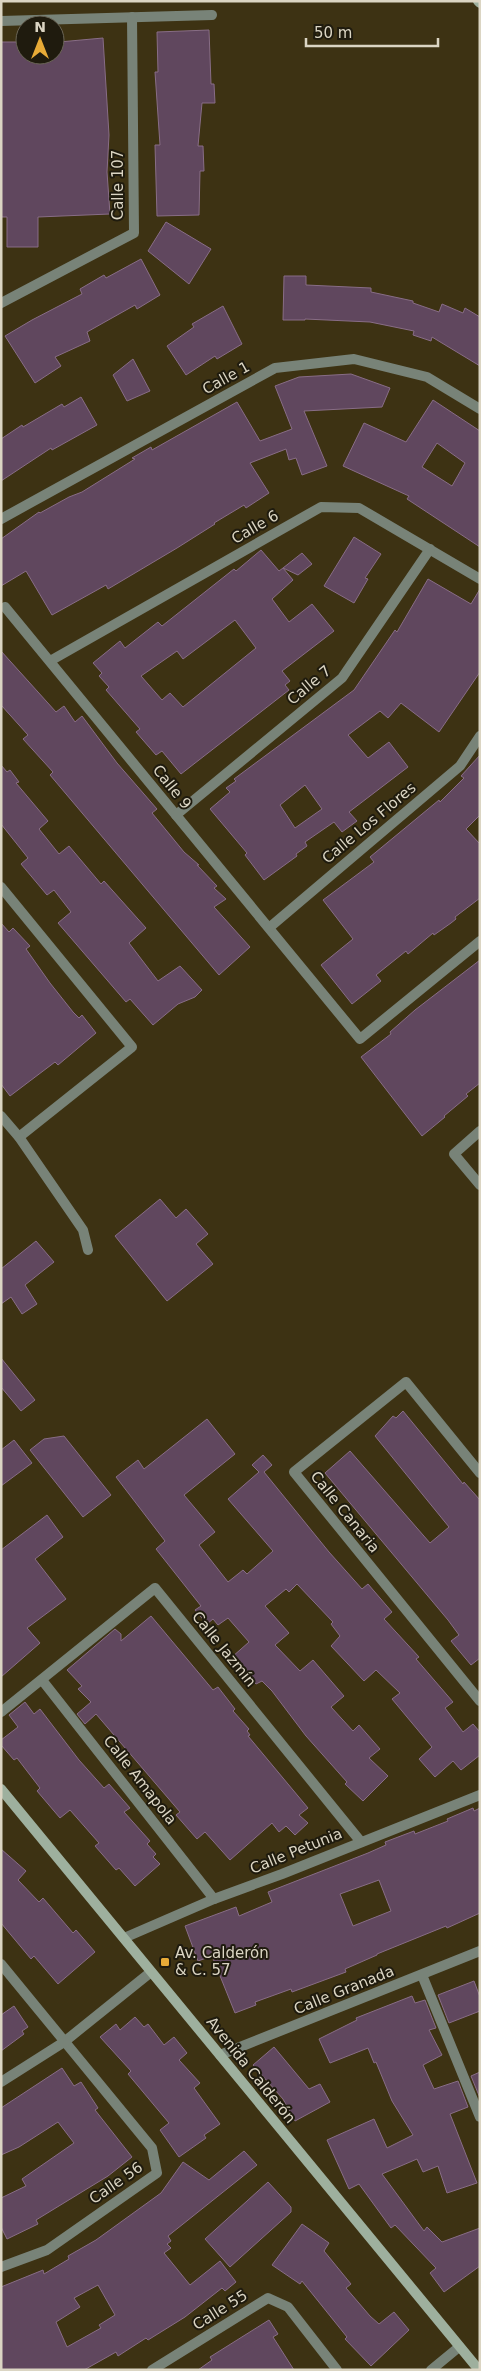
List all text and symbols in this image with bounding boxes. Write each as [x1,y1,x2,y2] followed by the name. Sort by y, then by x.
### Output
[15,15,65,65] north arrow
[306,15,438,47] scale bar
[34,19,46,35] text: N
[314,24,352,42] text: 50 m
[109,150,127,220] street label: Calle 107
[199,358,253,398] street label: Calle 1
[228,506,282,548] street label: Calle 6
[283,662,335,708] street label: Calle 7
[149,761,195,813] street label: Calle 9
[319,778,420,867] street label: Calle Los Flores
[307,1468,383,1556] street label: Calle Canaria
[188,1608,260,1690] street label: Calle Jazmín
[100,1732,180,1828] street label: Calle Amapola
[247,1824,345,1878] street label: Calle Petunia
[175,1944,269,1979] place label: Av. Calderón & C. 57
[159,1956,171,1968] marker: Av. Calderón & C. 57
[291,1962,397,2018] street label: Calle Granada
[203,2013,299,2127] street label: Avenida Calderón
[86,2158,146,2208] street label: Calle 56
[189,2286,251,2334] street label: Calle 55

